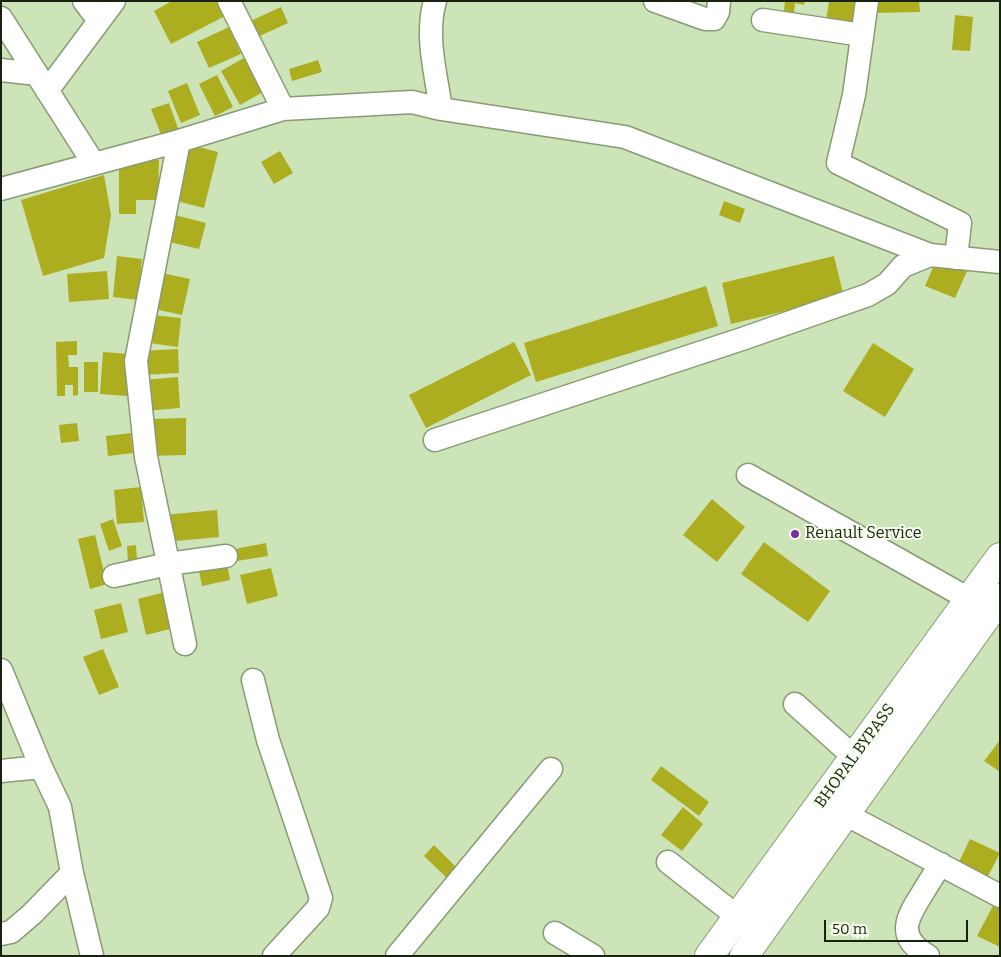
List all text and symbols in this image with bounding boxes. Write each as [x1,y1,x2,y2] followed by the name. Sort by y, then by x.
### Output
[805,524,921,544] place label: Renault Service
[789,528,801,540] marker: Renault Service
[811,700,899,812] street label: BHOPAL BYPASS
[826,910,970,942] scale bar
[832,920,867,938] text: 50 m

